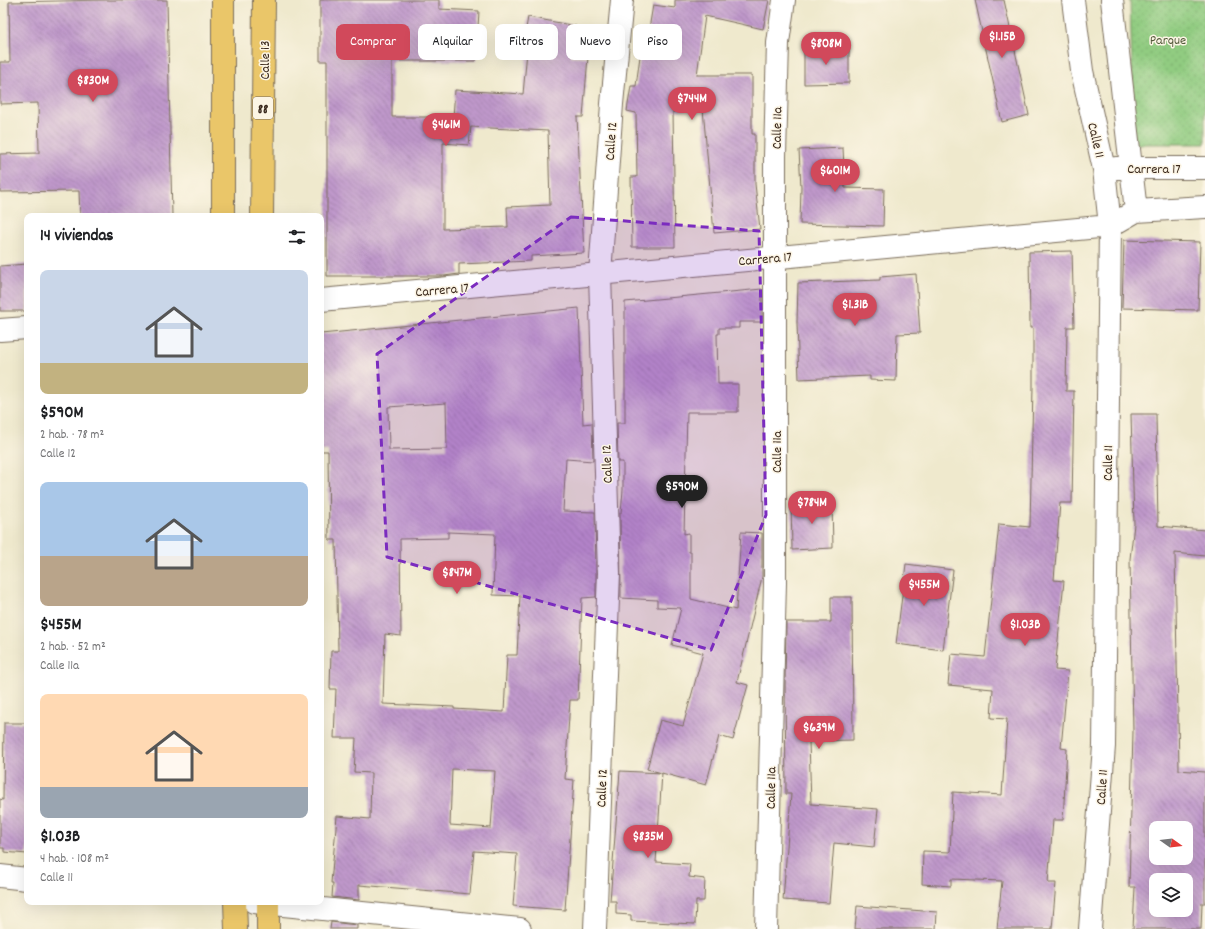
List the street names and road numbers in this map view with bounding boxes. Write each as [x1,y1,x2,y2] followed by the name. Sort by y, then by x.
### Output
[256,41,276,79] street label: Calle 13
[253,97,273,119] road number: 88
[768,106,788,149] street label: Calle 11a
[601,121,623,161] street label: Calle 12
[1081,121,1109,160] street label: Calle 11
[1127,160,1181,180] street label: Carrera 17
[738,248,793,272] street label: Carrera 17
[415,279,470,303] street label: Carrera 17
[768,430,788,473] street label: Calle 11a
[597,444,619,484] street label: Calle 12
[1099,445,1119,481] street label: Calle 11
[762,766,782,809] street label: Calle 11a
[592,768,614,808] street label: Calle 12
[1092,769,1114,806] street label: Calle 11

